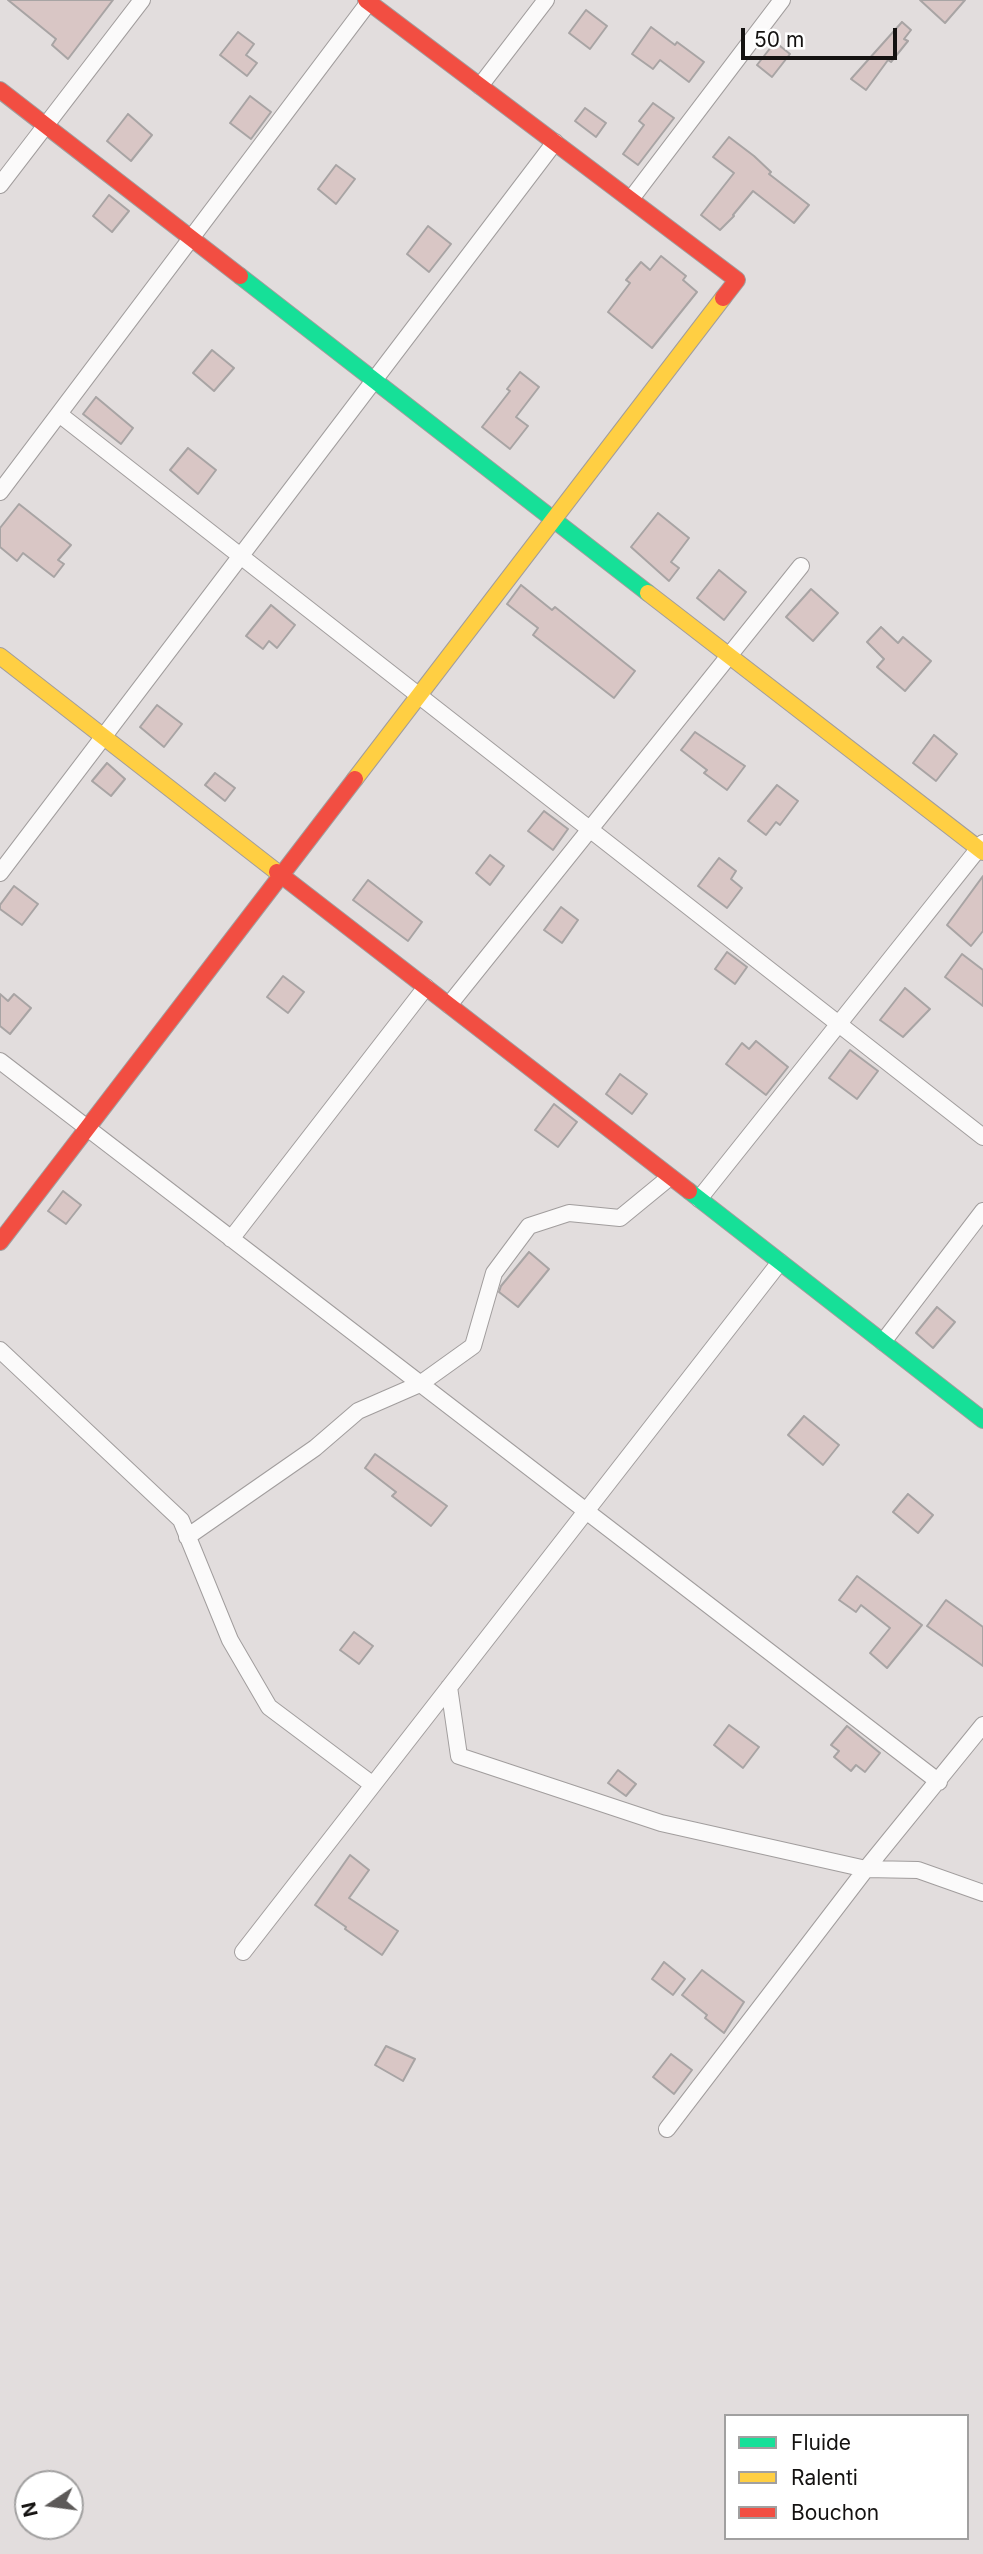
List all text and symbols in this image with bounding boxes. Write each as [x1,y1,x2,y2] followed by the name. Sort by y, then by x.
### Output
[745,14,901,58] scale bar
[754,27,804,52] text: 50 m
[724,2414,969,2540] legend
[791,2430,851,2455] text: Fluide
[791,2465,858,2490] text: Ralenti
[14,2470,84,2540] north arrow
[17,2500,43,2519] text: N
[791,2500,879,2525] text: Bouchon

